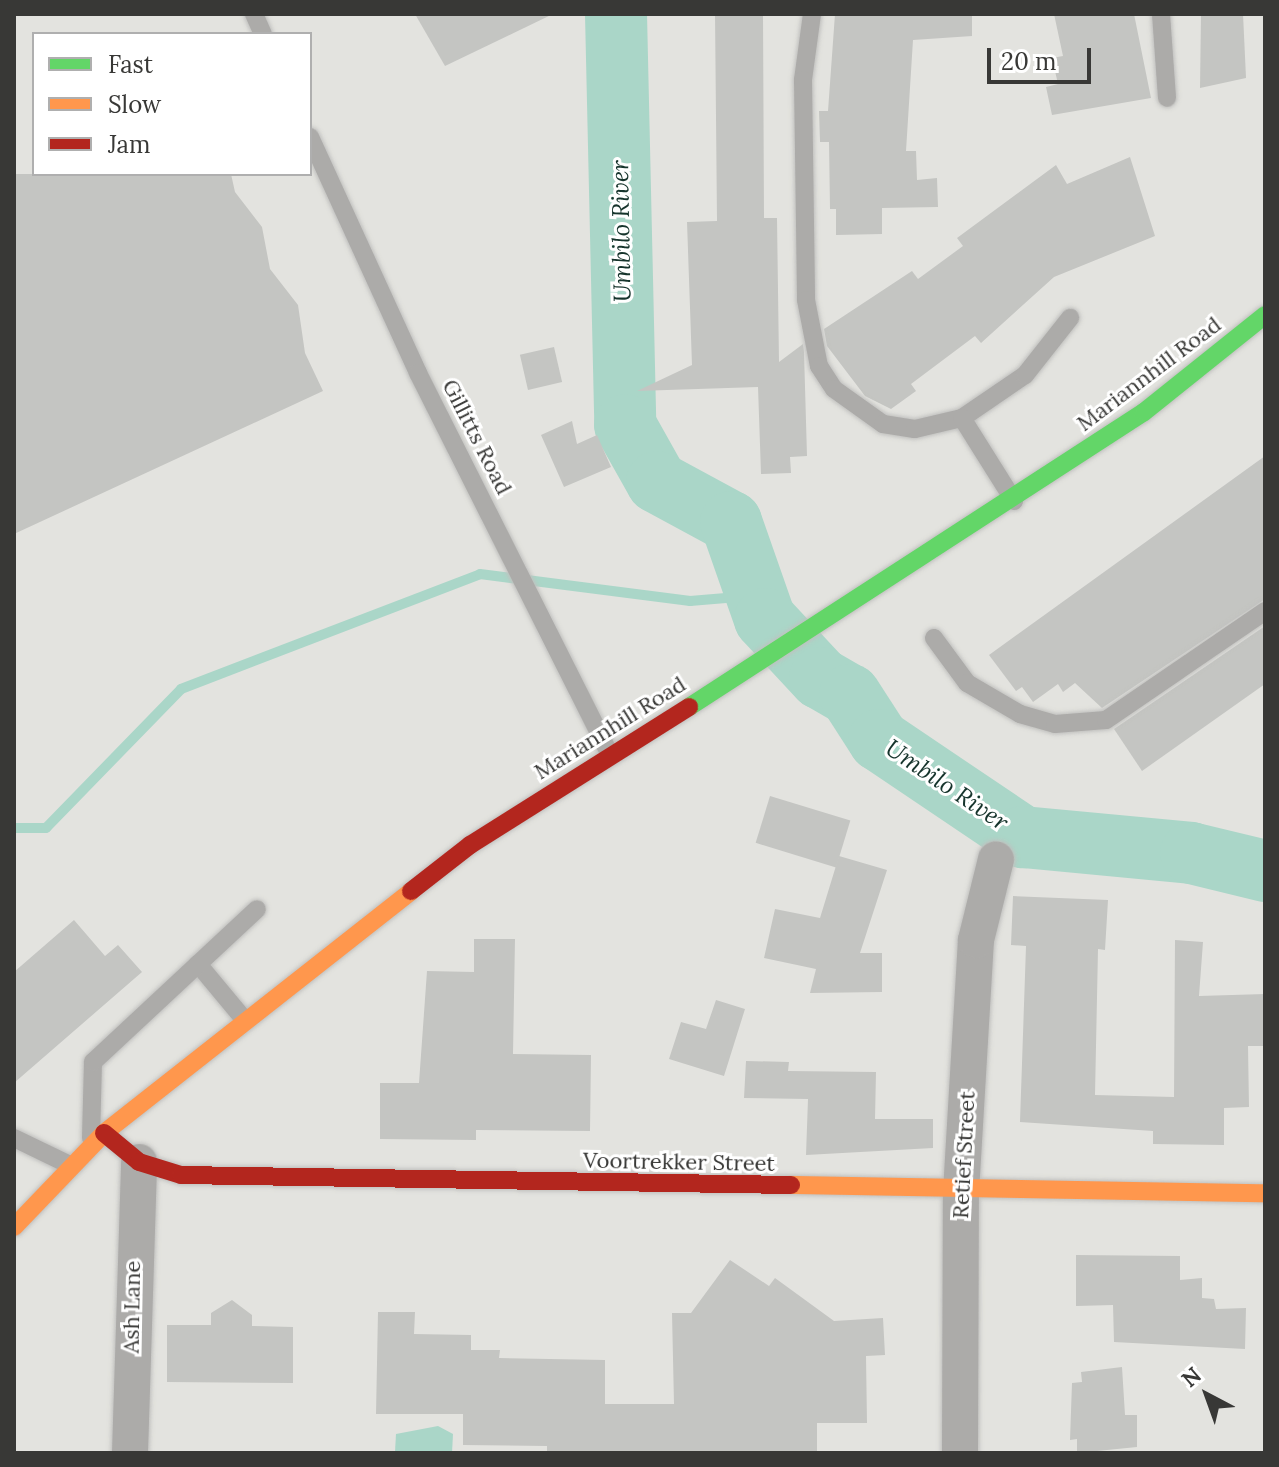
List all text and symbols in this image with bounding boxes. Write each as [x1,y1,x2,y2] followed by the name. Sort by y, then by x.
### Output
[32,32,312,176] legend
[991,32,1095,82] scale bar
[1001,46,1057,77] text: 20 m
[108,49,153,80] text: Fast
[108,89,161,120] text: Slow
[108,129,150,160] text: Jam
[605,160,637,302] water label: Umbilo River
[1072,311,1226,437] street label: Mariannhill Road
[437,375,517,499] street label: Gillitts Road
[529,671,691,785] street label: Mariannhill Road
[880,733,1014,837] water label: Umbilo River
[947,1091,981,1219] street label: Retief Street
[583,1147,775,1177] street label: Voortrekker Street
[118,1260,146,1354] street label: Ash Lane
[1167,1355,1247,1435] north arrow
[1176,1361,1207,1393] text: N

